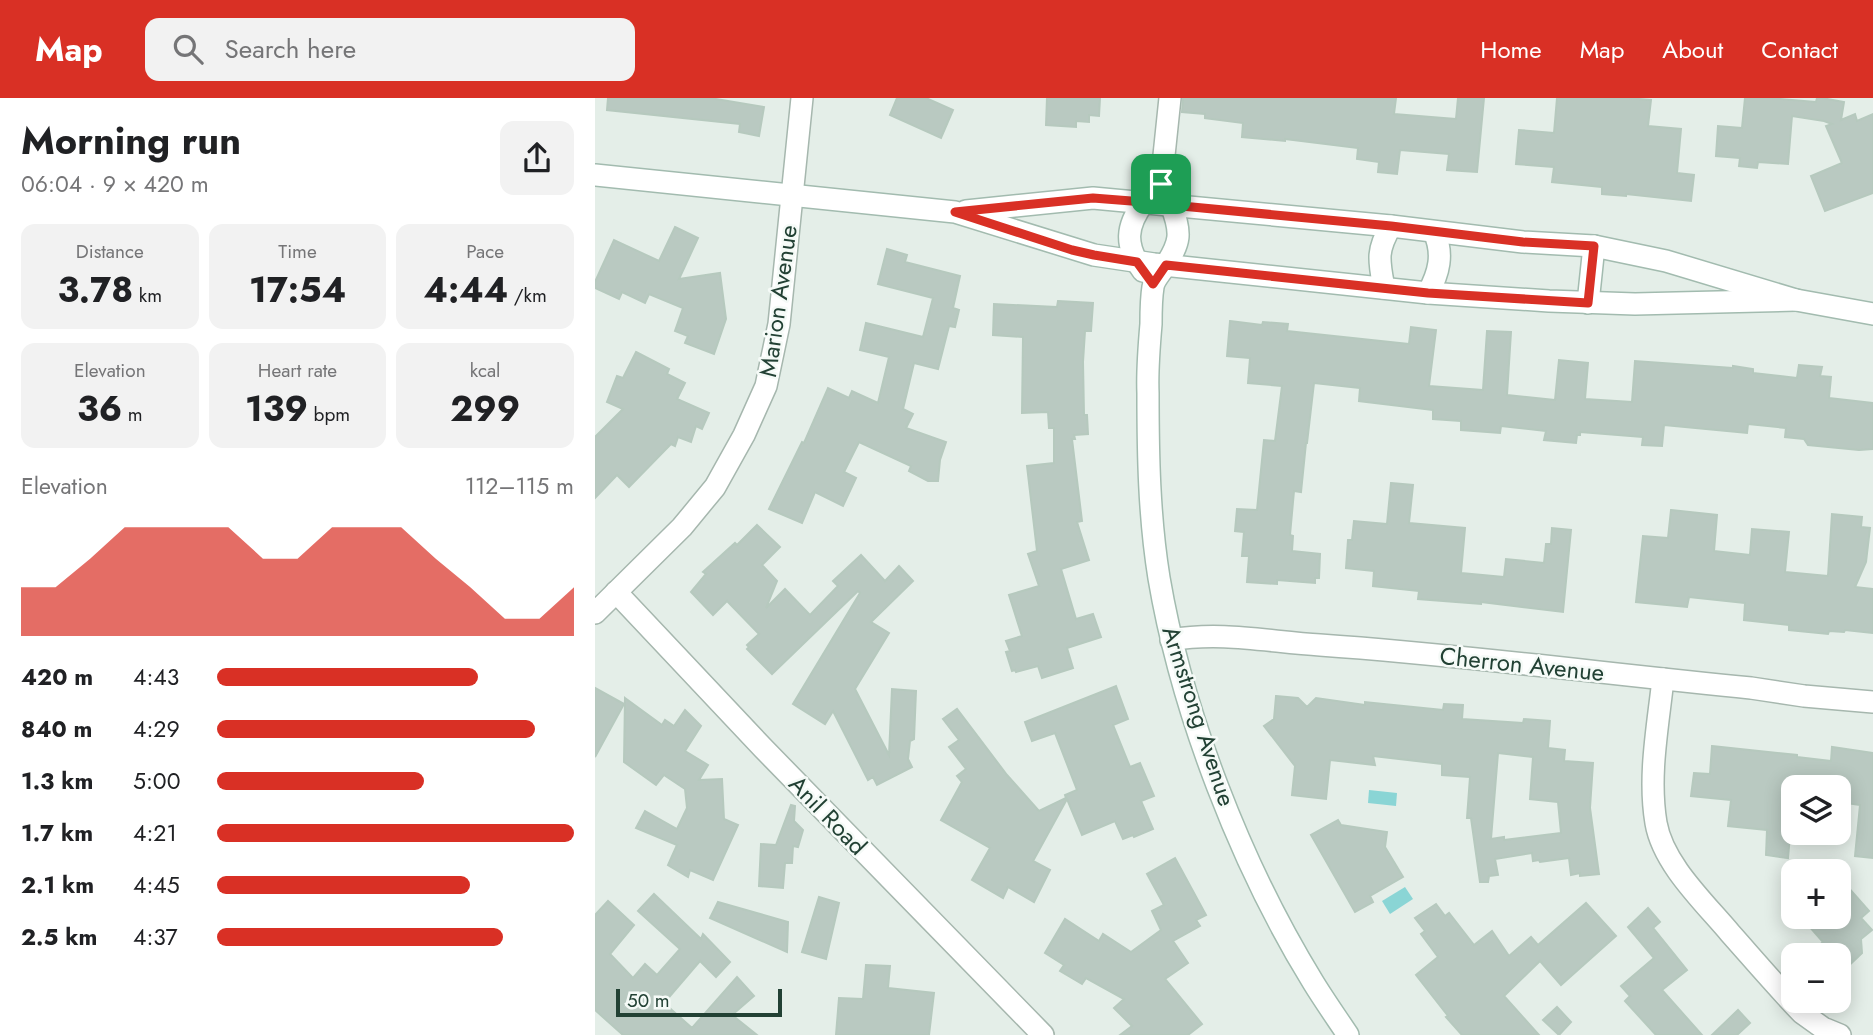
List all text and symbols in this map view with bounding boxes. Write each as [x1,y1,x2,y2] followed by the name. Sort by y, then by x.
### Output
[145,18,635,81] search box
[35,26,103,73] text: Map
[169,30,207,68] icon: search
[225,30,356,68] text: Search here
[1480,32,1542,67] text: Home
[1580,32,1624,67] text: Map
[1662,32,1723,67] text: About
[1761,32,1838,67] text: Contact
[21,113,241,168] text: Morning run
[500,121,574,195] button: share
[1131,154,1191,214] pin
[1142,165,1180,203] icon: arrive
[21,167,209,201] text: 06:04 · 9 × 420 m
[750,223,806,379] street label: Marion Avenue
[76,238,144,265] text: Distance
[278,238,317,265] text: Time
[466,238,504,265] text: Pace
[58,265,133,315] text: 3.78
[249,265,346,315] text: 17:54
[424,265,508,315] text: 4:44
[133,282,162,309] text: km
[508,282,547,309] text: /km
[74,357,146,384] text: Elevation
[258,357,337,384] text: Heart rate
[470,357,501,384] text: kcal
[77,384,122,434] text: 36
[245,384,308,434] text: 139
[450,384,520,434] text: 299
[122,401,143,428] text: m
[308,401,350,428] text: bpm
[21,469,108,503] text: Elevation
[465,469,574,503] text: 112–115 m
[1153,621,1245,811] street label: Armstrong Avenue
[1438,638,1606,690] street label: Cherron Avenue
[21,660,93,694] text: 420 m
[133,660,179,694] text: 4:43
[21,712,92,746] text: 840 m
[133,712,180,746] text: 4:29
[21,764,93,798] text: 1.3 km
[133,764,180,798] text: 5:00
[781,767,875,863] street label: Anil Road
[1781,775,1851,1013] map controls
[1781,775,1851,845] button: layers
[21,816,93,850] text: 1.7 km
[133,816,177,850] text: 4:21
[1781,859,1851,929] button: +
[21,868,94,902] text: 2.1 km
[133,868,180,902] text: 4:45
[21,920,97,954] text: 2.5 km
[133,920,178,954] text: 4:37
[1781,943,1851,1013] button: −
[616,986,782,1018] scale bar
[627,987,670,1014] text: 50 m

